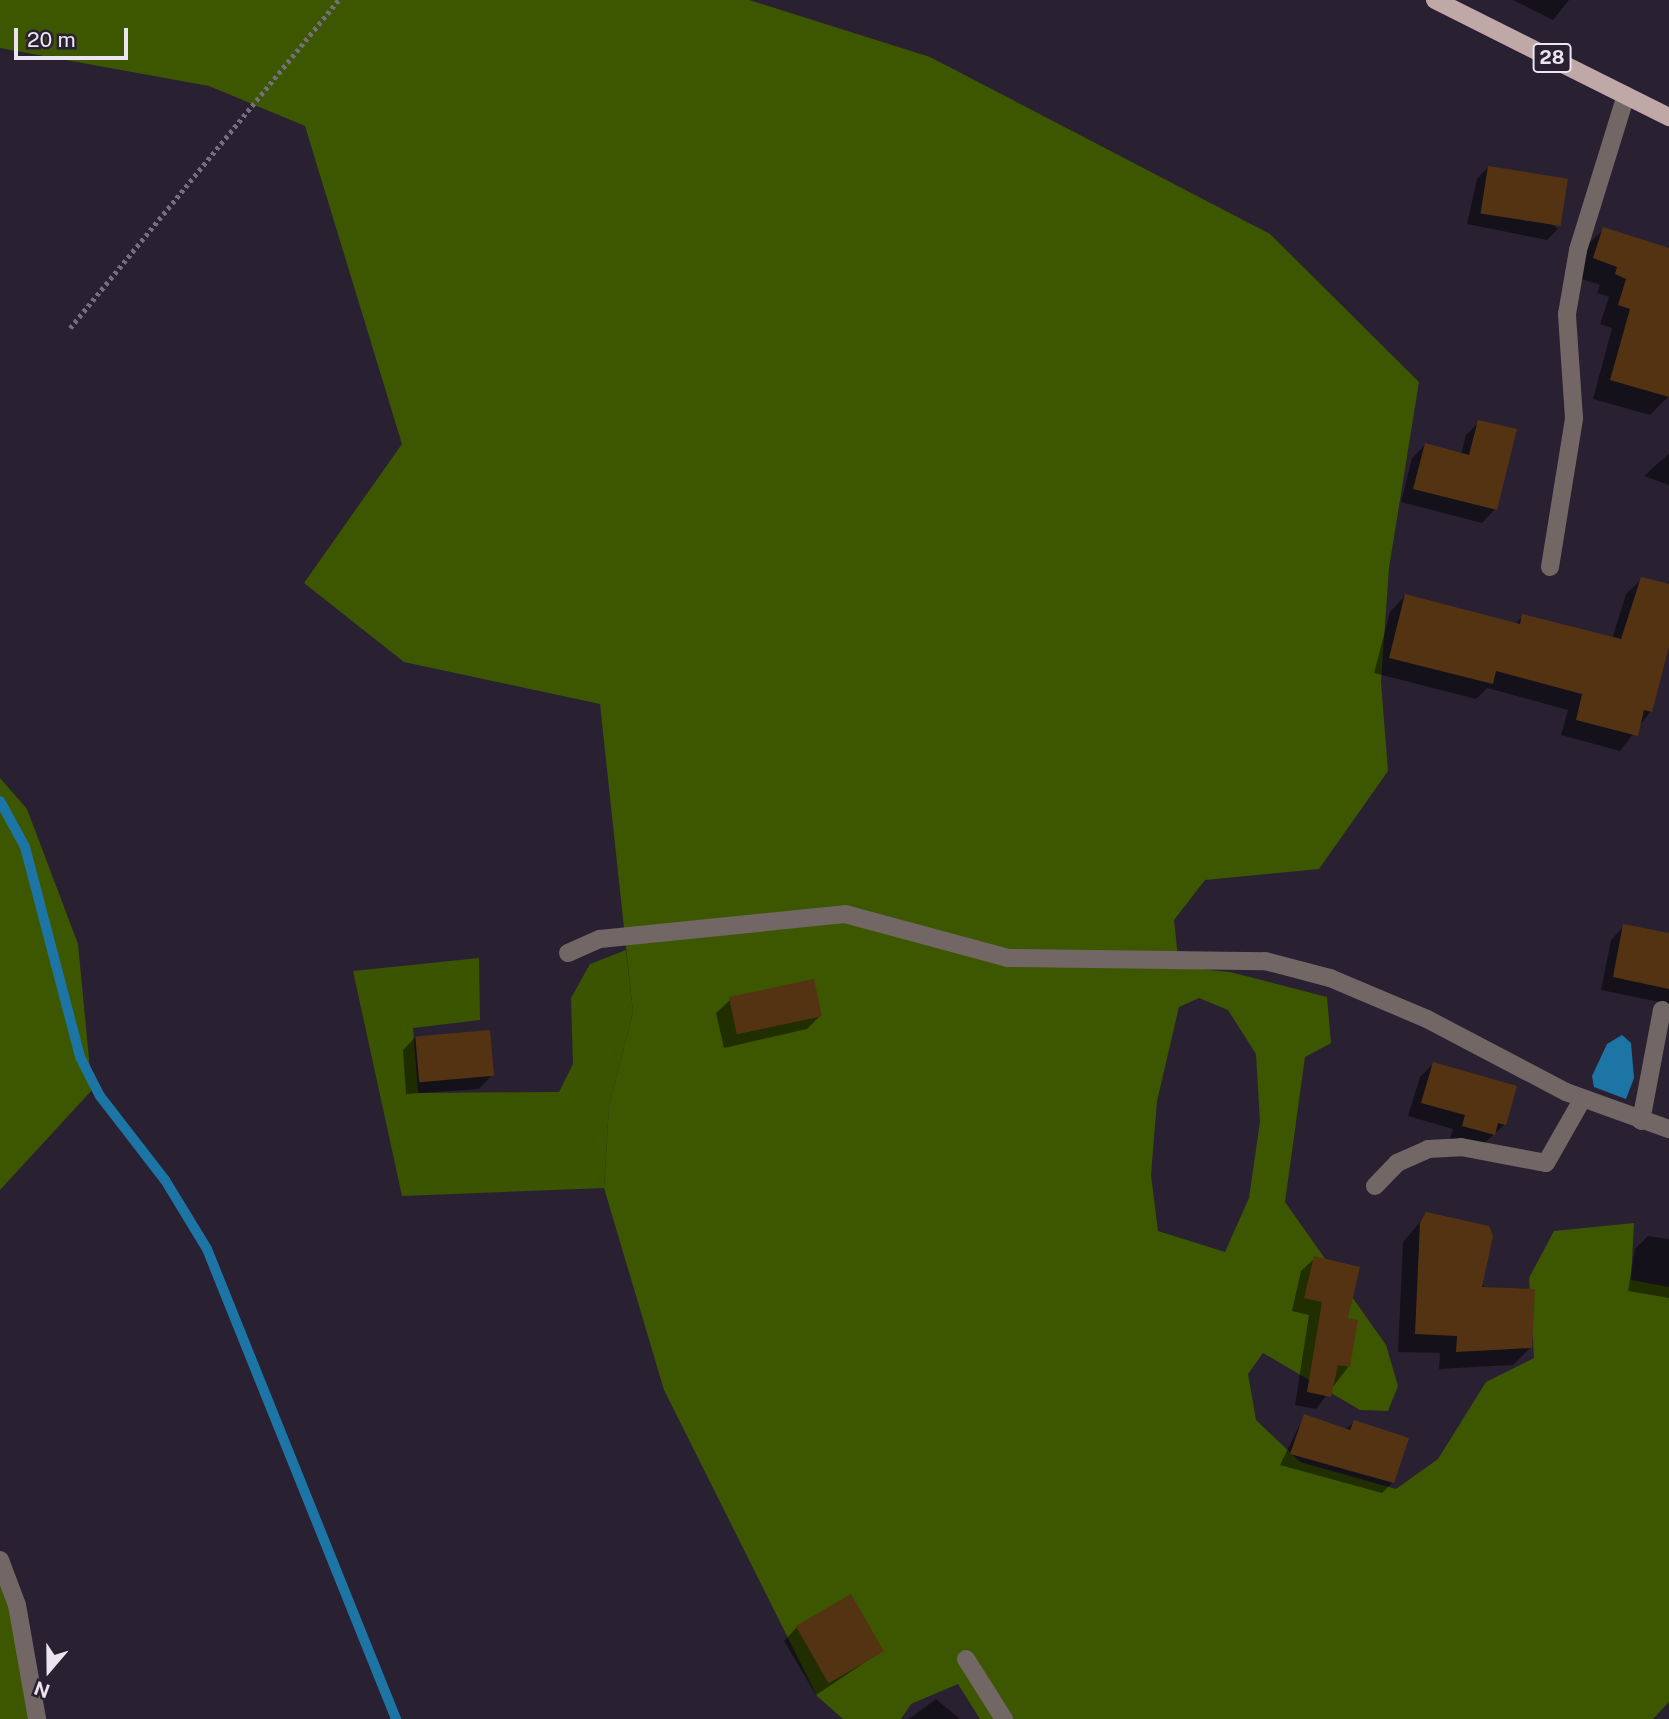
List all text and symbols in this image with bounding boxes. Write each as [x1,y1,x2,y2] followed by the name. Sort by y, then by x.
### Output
[18,14,131,58] scale bar
[27,27,76,52] text: 20 m
[1531,43,1573,74] road number: 28
[14,1635,84,1705] north arrow
[31,1677,53,1703] text: N

